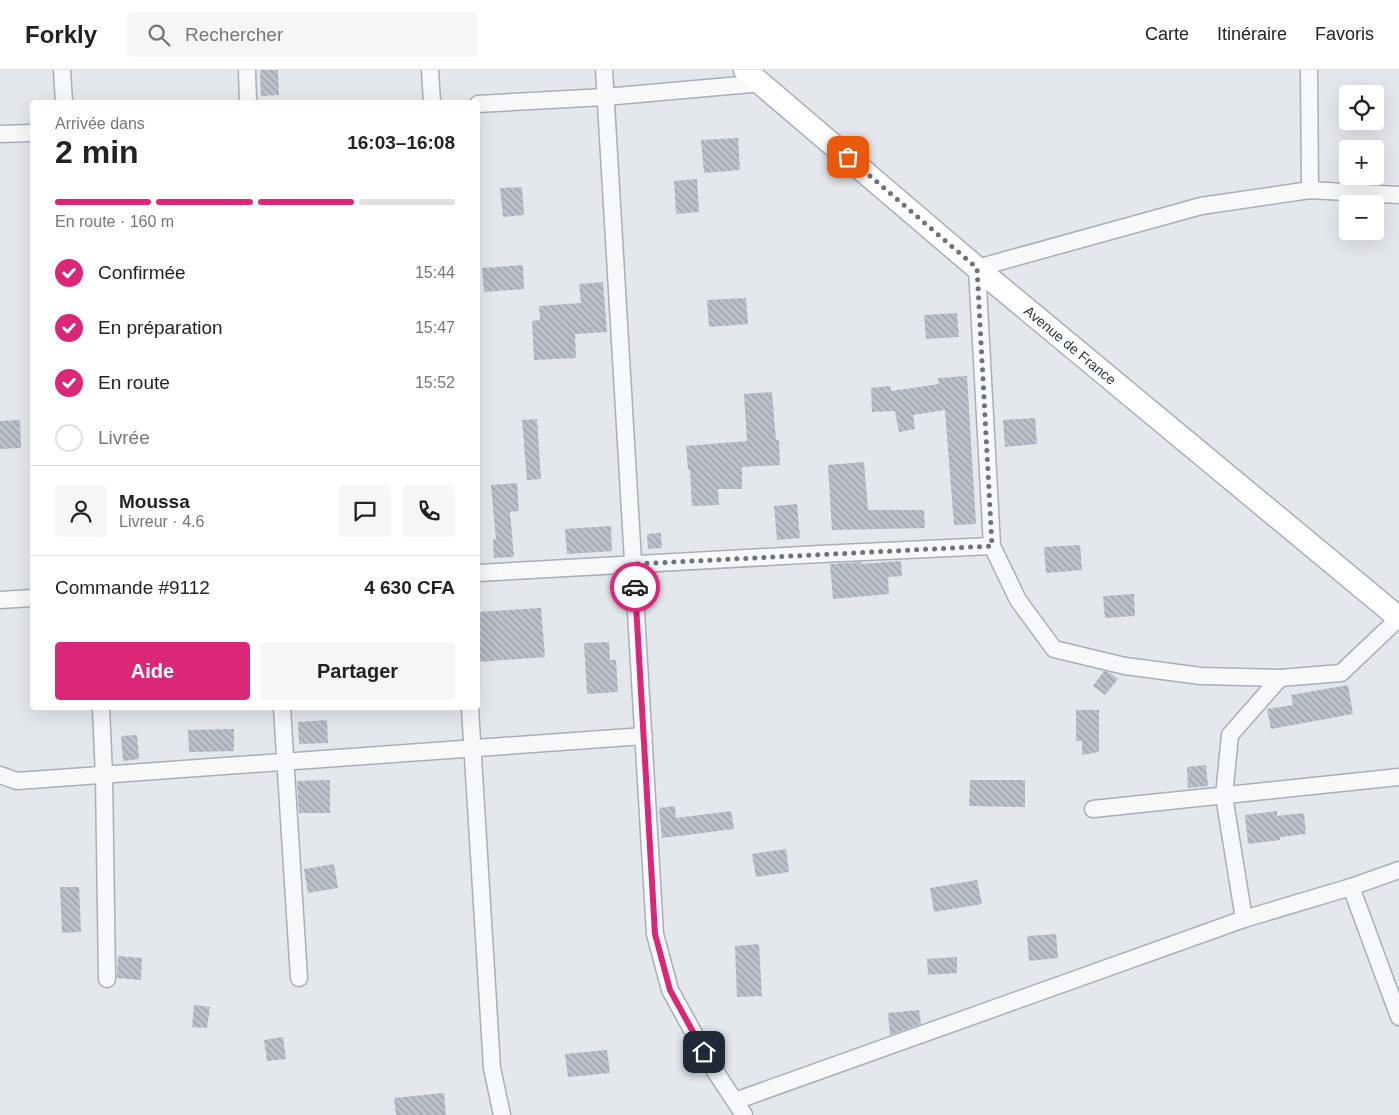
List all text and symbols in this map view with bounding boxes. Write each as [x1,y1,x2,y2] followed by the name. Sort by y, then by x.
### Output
[127,12,477,57] search box
[25,21,97,48] text: Forkly
[145,21,173,49] icon: search
[185,24,283,45] text: Rechercher
[1145,24,1189,44] text: Carte
[1217,24,1287,44] text: Itinéraire
[1315,24,1374,44] text: Favoris
[1339,85,1384,240] map controls
[1339,85,1384,130] button: locate
[55,115,145,132] text: Arrivée dans
[347,132,455,153] text: 16:03–16:08
[55,134,139,170] text: 2 min
[827,136,869,178] pin
[1339,140,1384,185] button: +
[834,143,862,171] icon: bag
[1339,195,1384,240] button: −
[55,213,174,230] text: En route · 160 m
[55,259,83,287] icon: check
[98,262,186,283] text: Confirmée
[415,264,455,281] text: 15:44
[1021,303,1119,388] street label: Avenue de France
[55,314,83,342] icon: check
[98,317,223,338] text: En préparation
[415,319,455,336] text: 15:47
[55,369,83,397] icon: check
[98,372,170,393] text: En route
[415,374,455,391] text: 15:52
[98,427,150,448] text: Livrée
[55,485,107,537] button: person
[339,485,391,537] button: chat
[403,485,455,537] button: phone
[119,491,190,512] text: Moussa
[119,513,204,530] text: Livreur · 4.6
[610,562,660,612] courier
[621,573,649,601] icon: car
[55,577,210,598] text: Commande #9112
[364,577,455,598] text: 4 630 CFA
[55,642,250,700] button: Aide
[260,642,455,700] button: Partager
[683,1031,725,1073] pin
[690,1038,718,1066] icon: home

